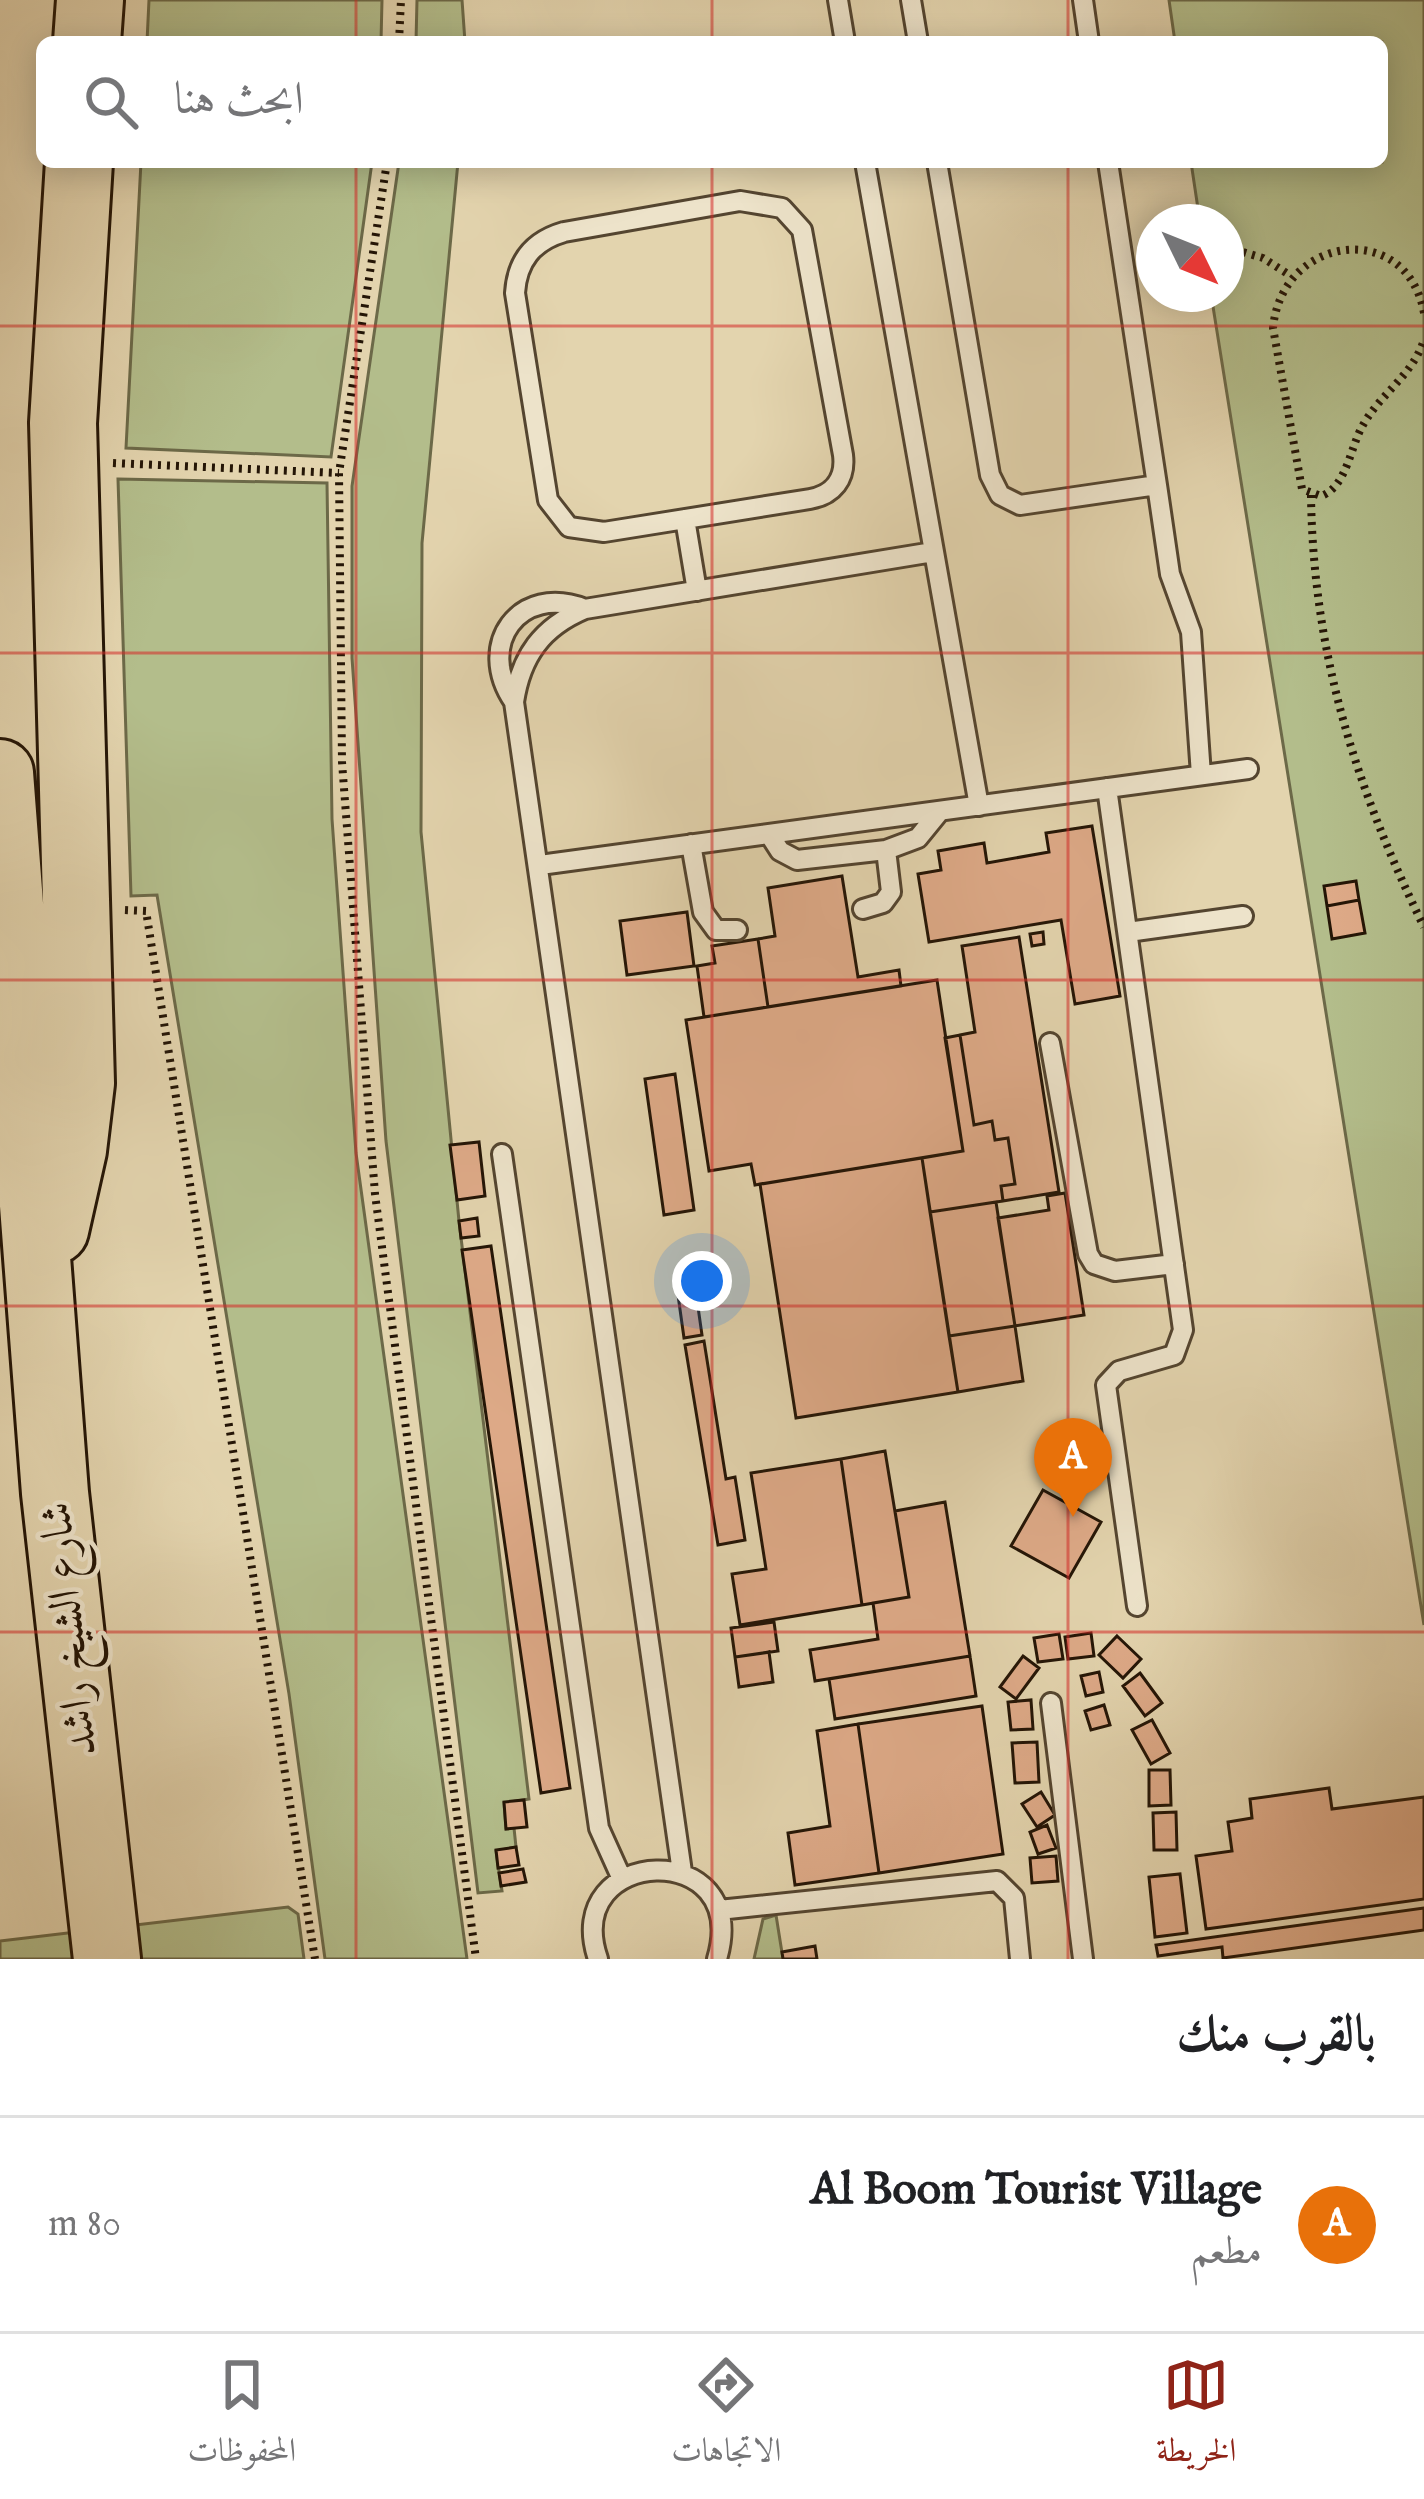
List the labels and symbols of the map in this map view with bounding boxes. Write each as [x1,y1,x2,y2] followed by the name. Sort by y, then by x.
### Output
[1136,204,1244,312] north arrow
[672,1251,732,1311] your location
[1034,1418,1112,1517] pin: A
[28,1498,121,1759] street label: شارع الشيخ راشد

